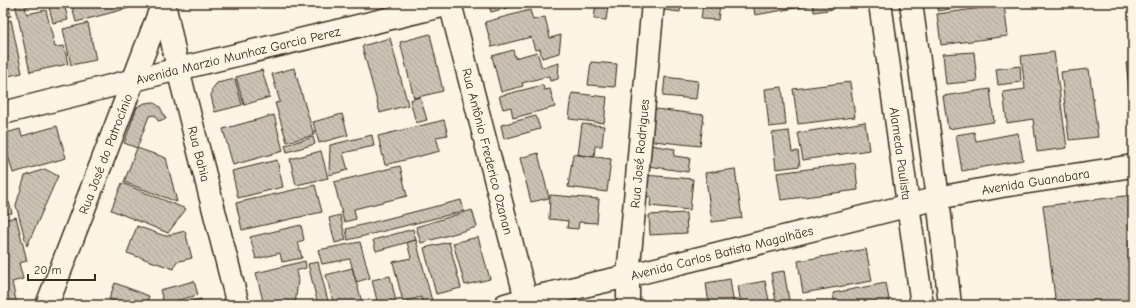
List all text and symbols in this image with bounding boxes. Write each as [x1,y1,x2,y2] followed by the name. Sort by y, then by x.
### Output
[134,23,342,87] street label: Avenida Marzio Munhoz Garcia Perez
[459,66,517,236] street label: Rua Antônio Frederico Ozanan
[75,91,135,216] street label: Rua José do Patrocínio
[627,98,652,209] street label: Rua José Rodrigues
[887,106,915,201] street label: Alameda Paulista
[185,124,214,183] street label: Rua Bahia
[980,165,1091,197] street label: Avenida Guanabara
[629,222,815,283] street label: Avenida Carlos Batista Magalhães
[28,256,95,282] scale bar
[34,263,62,277] text: 20 m

